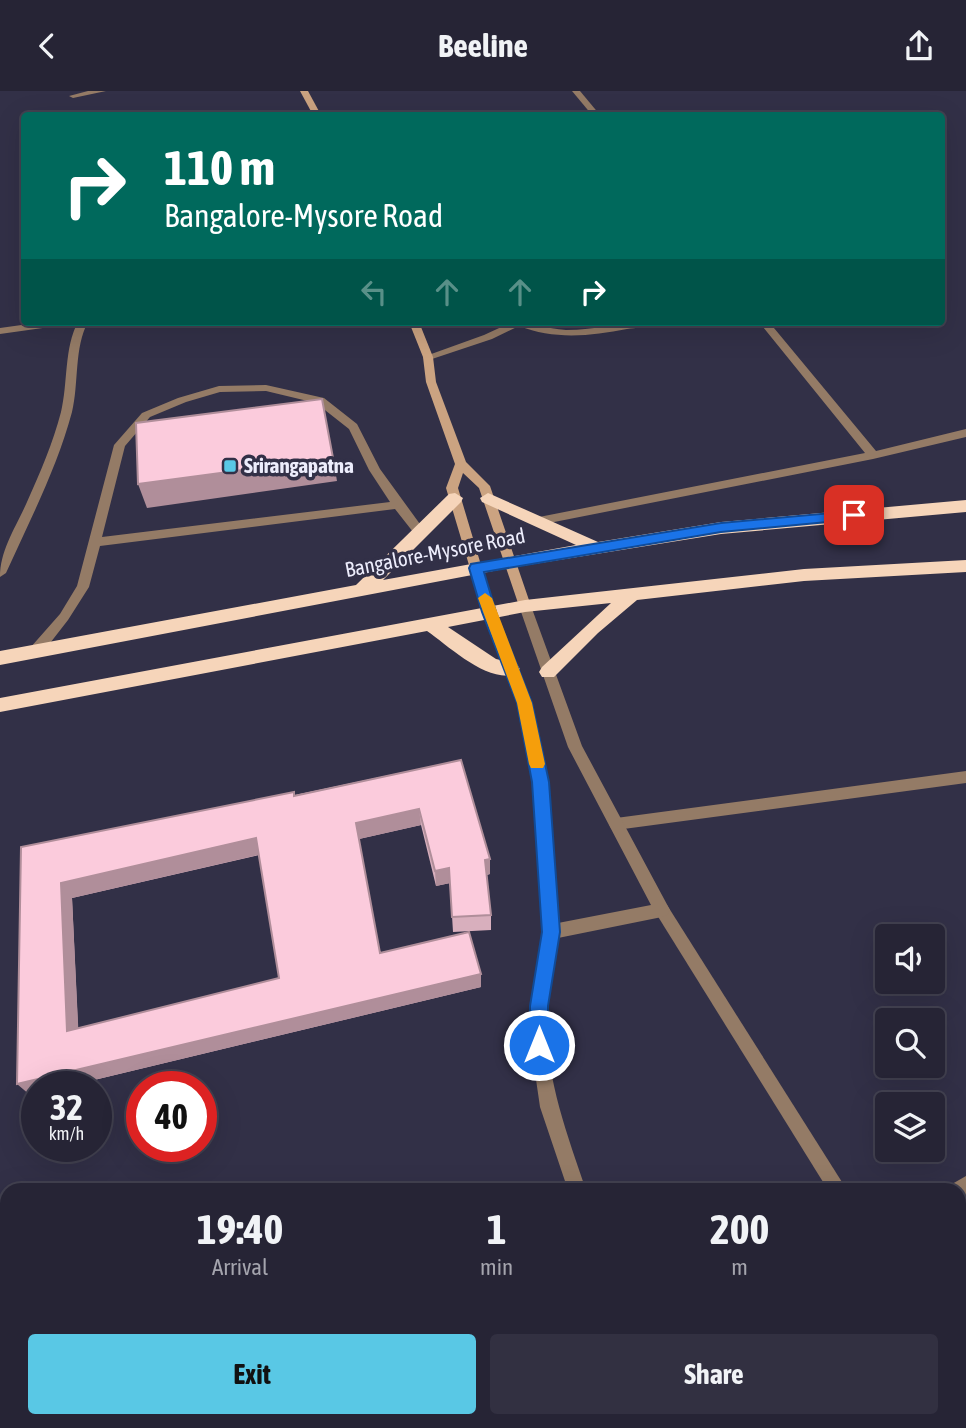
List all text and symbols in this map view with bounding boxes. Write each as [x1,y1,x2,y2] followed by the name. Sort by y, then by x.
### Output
[28,27,66,65] icon: back
[438,27,528,64] text: Beeline
[900,27,938,65] icon: share
[164,139,275,195] text: 110 m
[49,140,140,231] icon: right
[164,197,443,234] text: Bangalore-Mysore Road
[355,273,393,311] icon: left
[428,273,466,311] icon: ahead
[501,273,539,311] icon: ahead
[574,273,612,311] icon: right
[244,453,354,477] place label: Srirangapatna
[222,458,238,474] marker: Srirangapatna
[824,485,884,545] pin
[835,496,873,534] icon: arrive
[343,523,527,581] street label: Bangalore-Mysore Road
[875,924,945,1162] map controls
[875,924,945,994] button: sound
[502,1008,576,1082] position arrow
[875,1008,945,1078] button: search
[126,1071,217,1162] speed limit sign: 40
[50,1087,83,1127] text: 32
[875,1092,945,1162] button: layers
[49,1123,84,1144] text: km/h
[197,1205,283,1253] text: 19:40
[487,1205,506,1253] text: 1
[710,1205,769,1253] text: 200
[212,1254,268,1280] text: Arrival
[480,1254,513,1280] text: min
[731,1254,748,1280] text: m
[28,1334,476,1414] button: Exit
[490,1334,938,1414] button: Share

